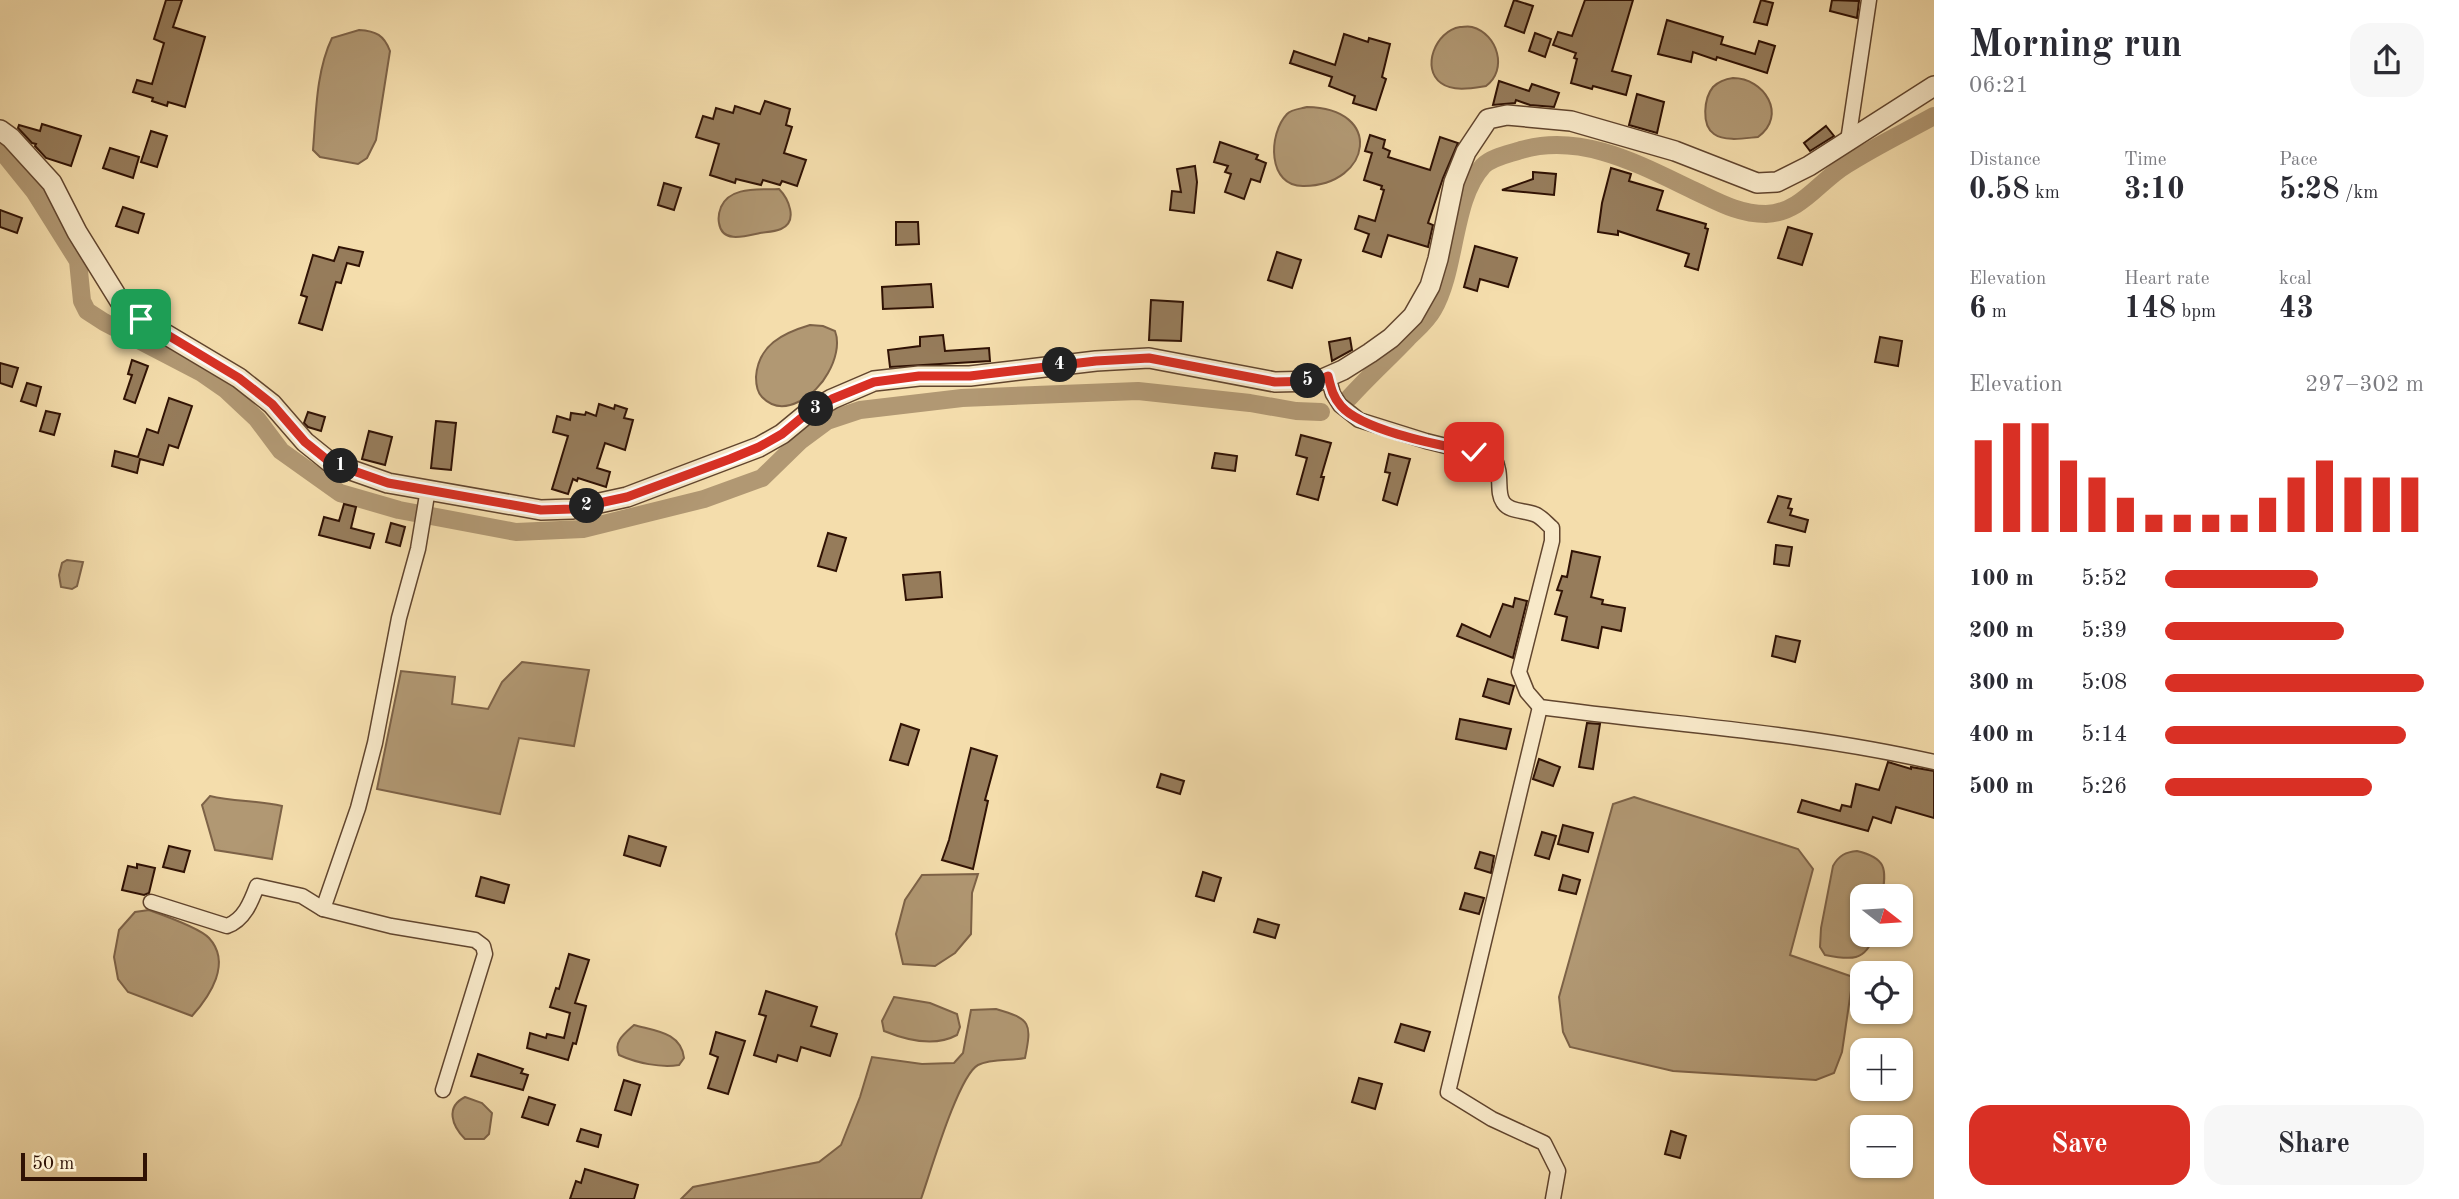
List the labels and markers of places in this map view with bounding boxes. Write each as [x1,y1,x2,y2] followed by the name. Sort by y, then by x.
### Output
[111,289,171,349] pin
[1042,348,1078,382] pin: 4
[1290,364,1326,398] pin: 5
[798,392,834,426] pin: 3
[1444,422,1504,482] pin
[324,448,358,484] pin: 1
[570,489,604,524] pin: 2

